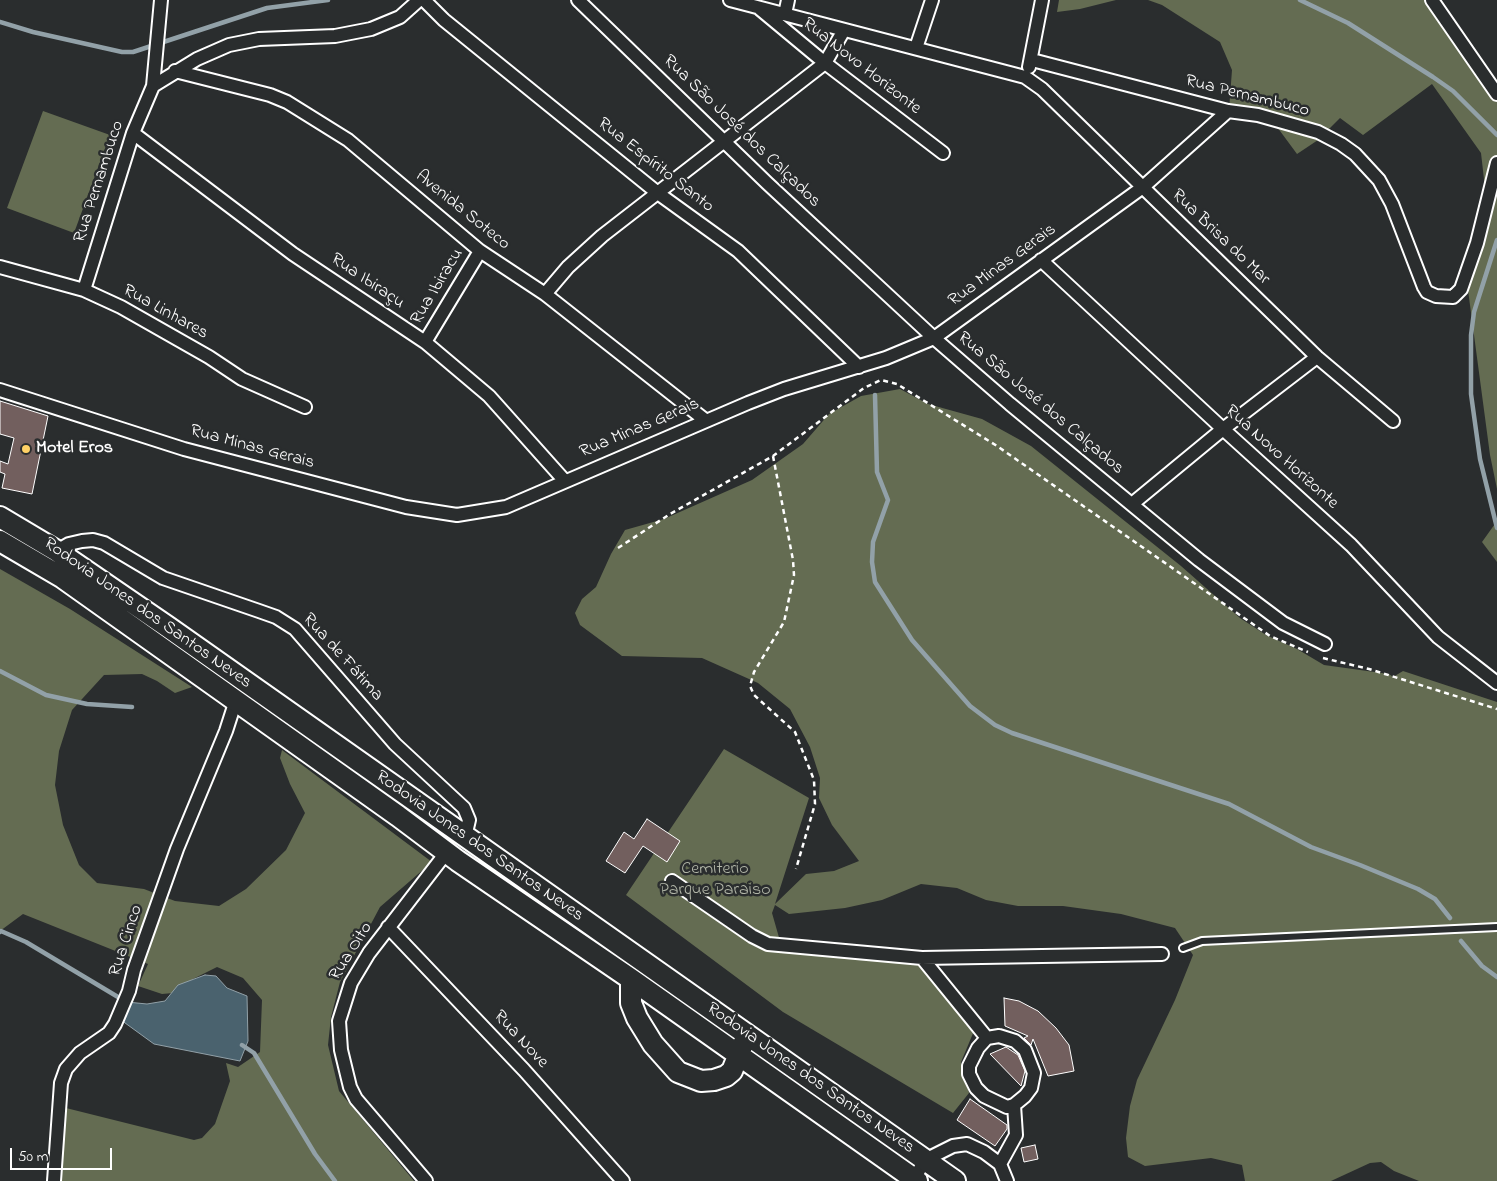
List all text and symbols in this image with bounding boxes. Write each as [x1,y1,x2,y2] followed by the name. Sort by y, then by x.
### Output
[797,14,925,120] street label: Rua Novo Horizonte
[658,51,824,213] street label: Rua São José dos Calçados
[1183,71,1311,123] street label: Rua Pernambuco
[592,114,718,218] street label: Rua Espírito Santo
[70,118,130,246] street label: Rua Pernambuco
[410,166,514,256] street label: Avenida Soteco
[1166,185,1274,291] street label: Rua Brisa do Mar
[945,220,1061,312] street label: Rua Minas Gerais
[407,245,469,329] street label: Rua Ibiracu
[326,249,408,315] street label: Rua Ibiraçu
[119,281,211,345] street label: Rua Linhares
[952,328,1128,480] street label: Rua São José dos Calçados
[577,394,703,464] street label: Rua Minas Gerais
[1220,401,1342,515] street label: Rua Novo Horizonte
[187,421,317,475] street label: Rua Minas Gerais
[36,438,113,460] place label: Motel Eros
[20,443,32,455] marker: Motel Eros
[39,534,255,694] street label: Rodovia Jones dos Santos Neves
[297,610,387,706] street label: Rua de Fátima
[371,767,587,927] street label: Rodovia Jones dos Santos Neves
[659,859,771,902] park label: Cemiterio Parque Paraiso
[105,903,149,979] street label: Rua Cinco
[326,919,378,985] street label: Rua Oito
[702,999,918,1159] street label: Rodovia Jones dos Santos Neves
[488,1006,552,1074] street label: Rua Nove
[12,1138,115,1170] scale bar
[18,1146,48,1168] text: 50 m

